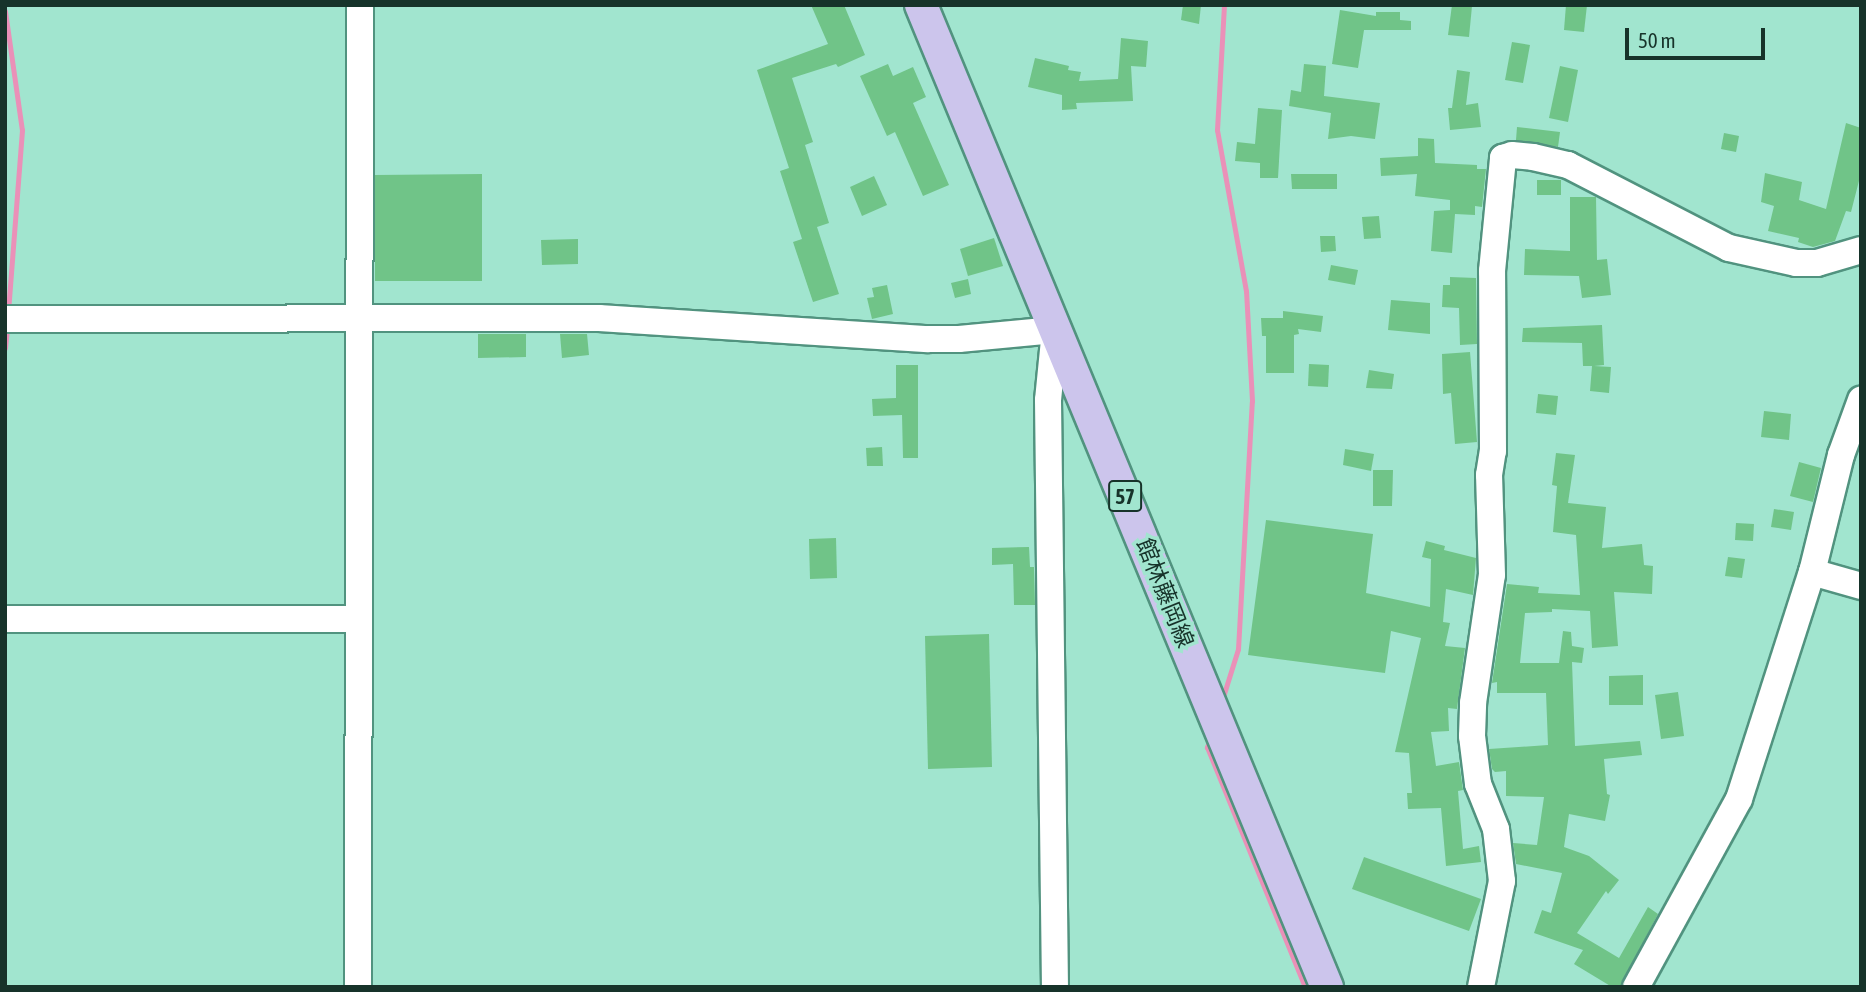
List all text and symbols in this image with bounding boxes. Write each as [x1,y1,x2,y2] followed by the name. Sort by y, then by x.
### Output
[1628,14,1768,58] scale bar
[1638,28,1676,52] text: 50 m
[1108,478,1142,514] road number: 57
[1131,535,1199,651] street label: 館林藤岡線

